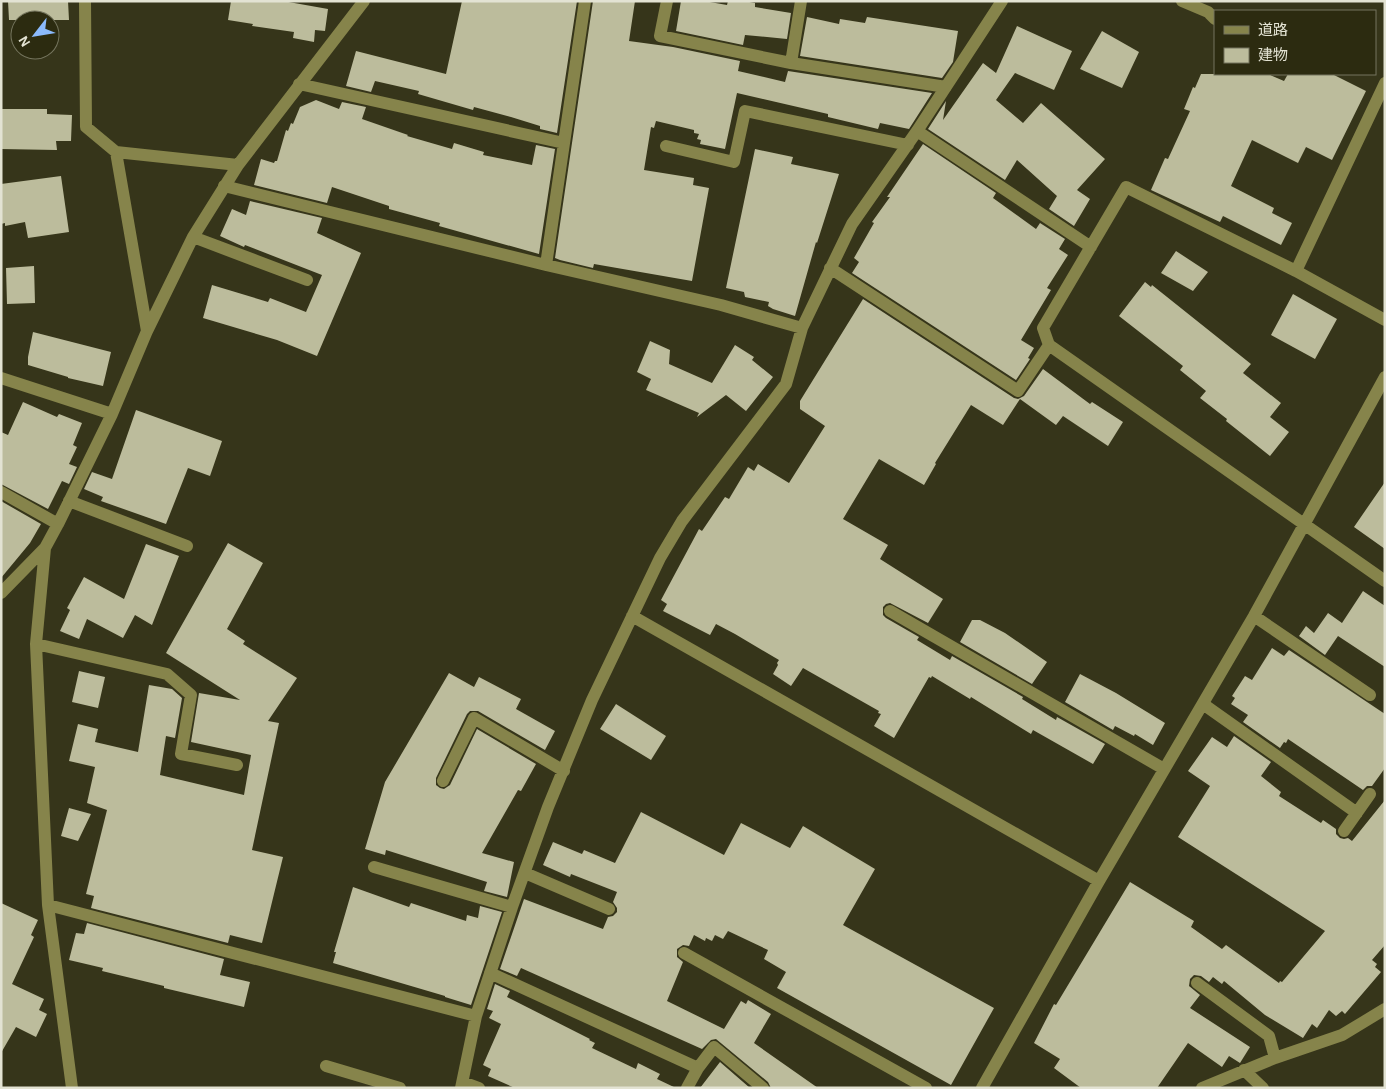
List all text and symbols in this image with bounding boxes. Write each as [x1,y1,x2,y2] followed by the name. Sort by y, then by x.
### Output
[10,10,60,60] north arrow
[1214,10,1376,75] legend
[1258,22,1288,38] text: 道路
[16,33,33,49] text: N
[1258,47,1288,63] text: 建物

